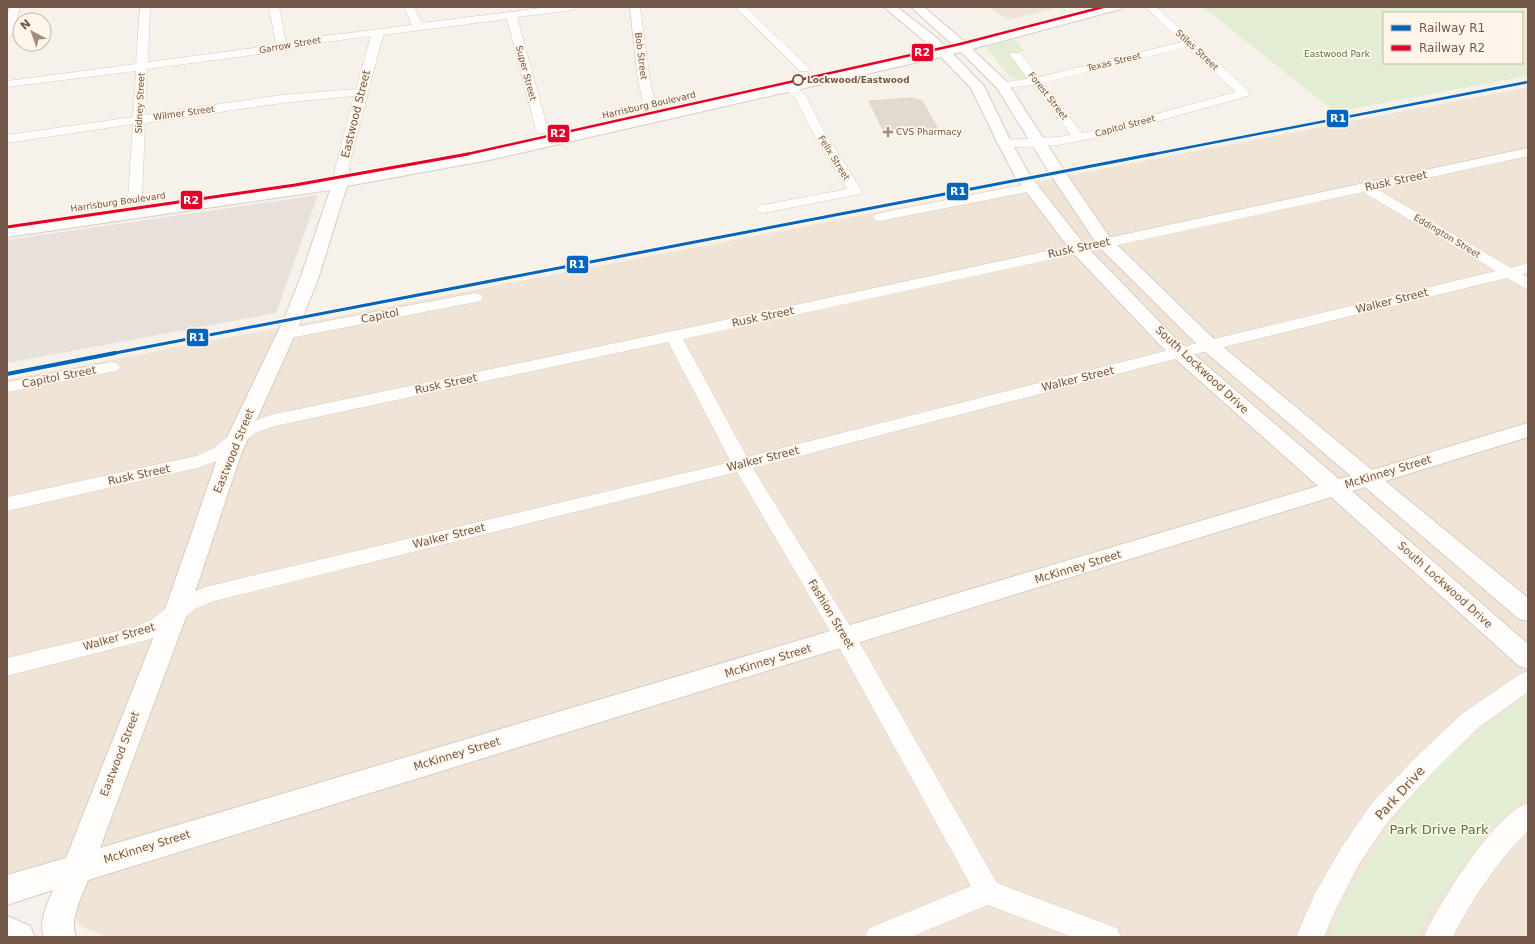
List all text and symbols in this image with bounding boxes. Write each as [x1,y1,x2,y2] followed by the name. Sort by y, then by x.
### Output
[12,12,52,52] north arrow
[1383,12,1523,64] legend
[18,17,34,33] text: N
[1419,21,1485,35] text: Railway R1
[1174,28,1221,73] street label: Stiles Street
[633,32,649,81] street label: Bob Street
[258,35,322,55] street label: Garrow Street
[1419,41,1485,55] text: Railway R2
[911,43,934,62] line badge: R2
[514,44,538,102] street label: Super Street
[914,46,930,59] text: R2
[1304,49,1371,59] park label: Eastwood Park
[1085,50,1142,74] street label: Texas Street
[339,68,373,159] street label: Eastwood Street
[1026,70,1070,122] street label: Forest Street
[133,72,147,134] street label: Sidney Street
[792,74,804,86] marker: Lockwood/Eastwood
[807,75,910,85] place label: Lockwood/Eastwood
[601,89,697,121] street label: Harrisburg Boulevard
[153,104,216,122] street label: Wilmer Street
[1326,109,1349,128] line badge: R1
[1330,112,1346,125] text: R1
[1094,113,1157,139] street label: Capitol Street
[547,124,570,143] line badge: R2
[550,127,566,140] text: R2
[883,127,893,137] marker: CVS Pharmacy
[896,127,962,137] place label: CVS Pharmacy
[816,134,852,183] street label: Felix Street
[1364,168,1429,194] street label: Rusk Street
[946,182,969,201] line badge: R1
[950,185,966,198] text: R1
[70,190,166,214] street label: Harrisburg Boulevard
[180,190,203,210] line badge: R2
[183,194,199,207] text: R2
[1412,212,1483,260] street label: Eddington Street
[1047,235,1112,261] street label: Rusk Street
[566,255,589,274] line badge: R1
[569,258,585,271] text: R1
[1354,286,1430,316] street label: Walker Street
[731,304,796,330] street label: Rusk Street
[360,306,400,326] street label: Capitol
[1153,323,1252,417] street label: South Lockwood Drive
[186,328,209,347] line badge: R1
[189,331,205,344] text: R1
[21,363,98,391] street label: Capitol Street
[1040,364,1116,394] street label: Walker Street
[414,371,479,397] street label: Rusk Street
[211,406,257,495] street label: Eastwood Street
[725,444,801,474] street label: Walker Street
[1343,452,1434,491] street label: McKinney Street
[107,462,172,488] street label: Rusk Street
[411,521,487,551] street label: Walker Street
[1395,539,1495,631] street label: South Lockwood Drive
[1033,547,1124,586] street label: McKinney Street
[805,577,857,652] street label: Fashion Street
[82,620,157,653] street label: Walker Street
[723,641,814,680] street label: McKinney Street
[98,709,142,798] street label: Eastwood Street
[412,734,503,773] street label: McKinney Street
[1372,763,1428,823] street label: Park Drive
[1389,822,1489,837] park label: Park Drive Park
[102,827,193,866] street label: McKinney Street

